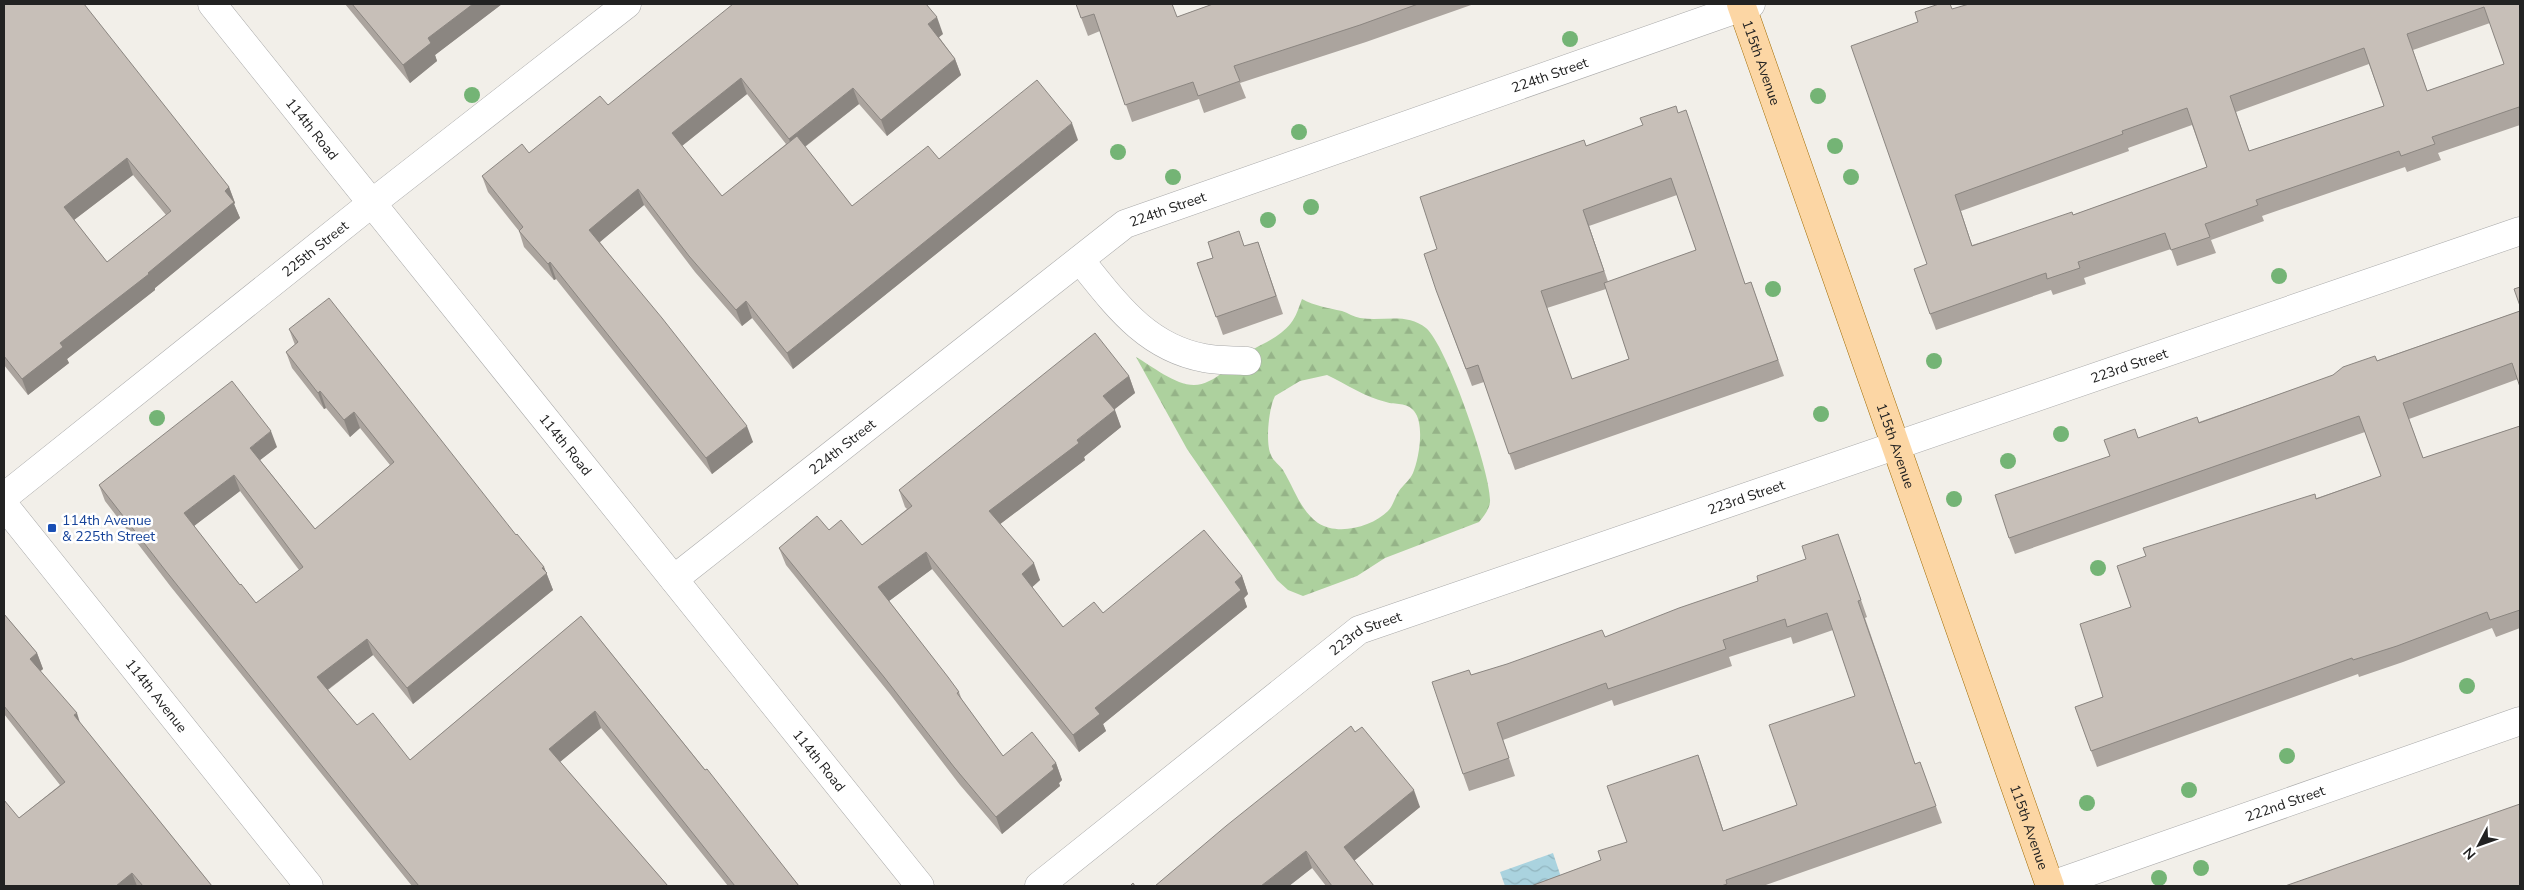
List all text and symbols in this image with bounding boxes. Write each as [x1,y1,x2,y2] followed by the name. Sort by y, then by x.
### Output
[1737,17,1785,108] street label: 115th Avenue
[1509,53,1591,97] street label: 224th Street
[281,94,342,164] street label: 114th Road
[1127,187,1209,232] street label: 224th Street
[278,217,352,281] street label: 225th Street
[2088,344,2170,388] street label: 223rd Street
[1872,401,1919,491] street label: 115th Avenue
[535,410,596,480] street label: 114th Road
[805,415,880,479] street label: 224th Street
[1705,475,1787,519] street label: 223rd Street
[62,511,155,546] place label: 114th Avenue & 225th Street
[46,522,58,534] marker: 114th Avenue & 225th Street
[1325,607,1404,660] street label: 223rd Street
[121,655,191,737] street label: 114th Avenue
[788,726,849,796] street label: 114th Road
[2243,781,2328,827] street label: 222nd Street
[2005,782,2053,872] street label: 115th Avenue
[2454,820,2504,870] north arrow
[2459,843,2480,863] text: N

